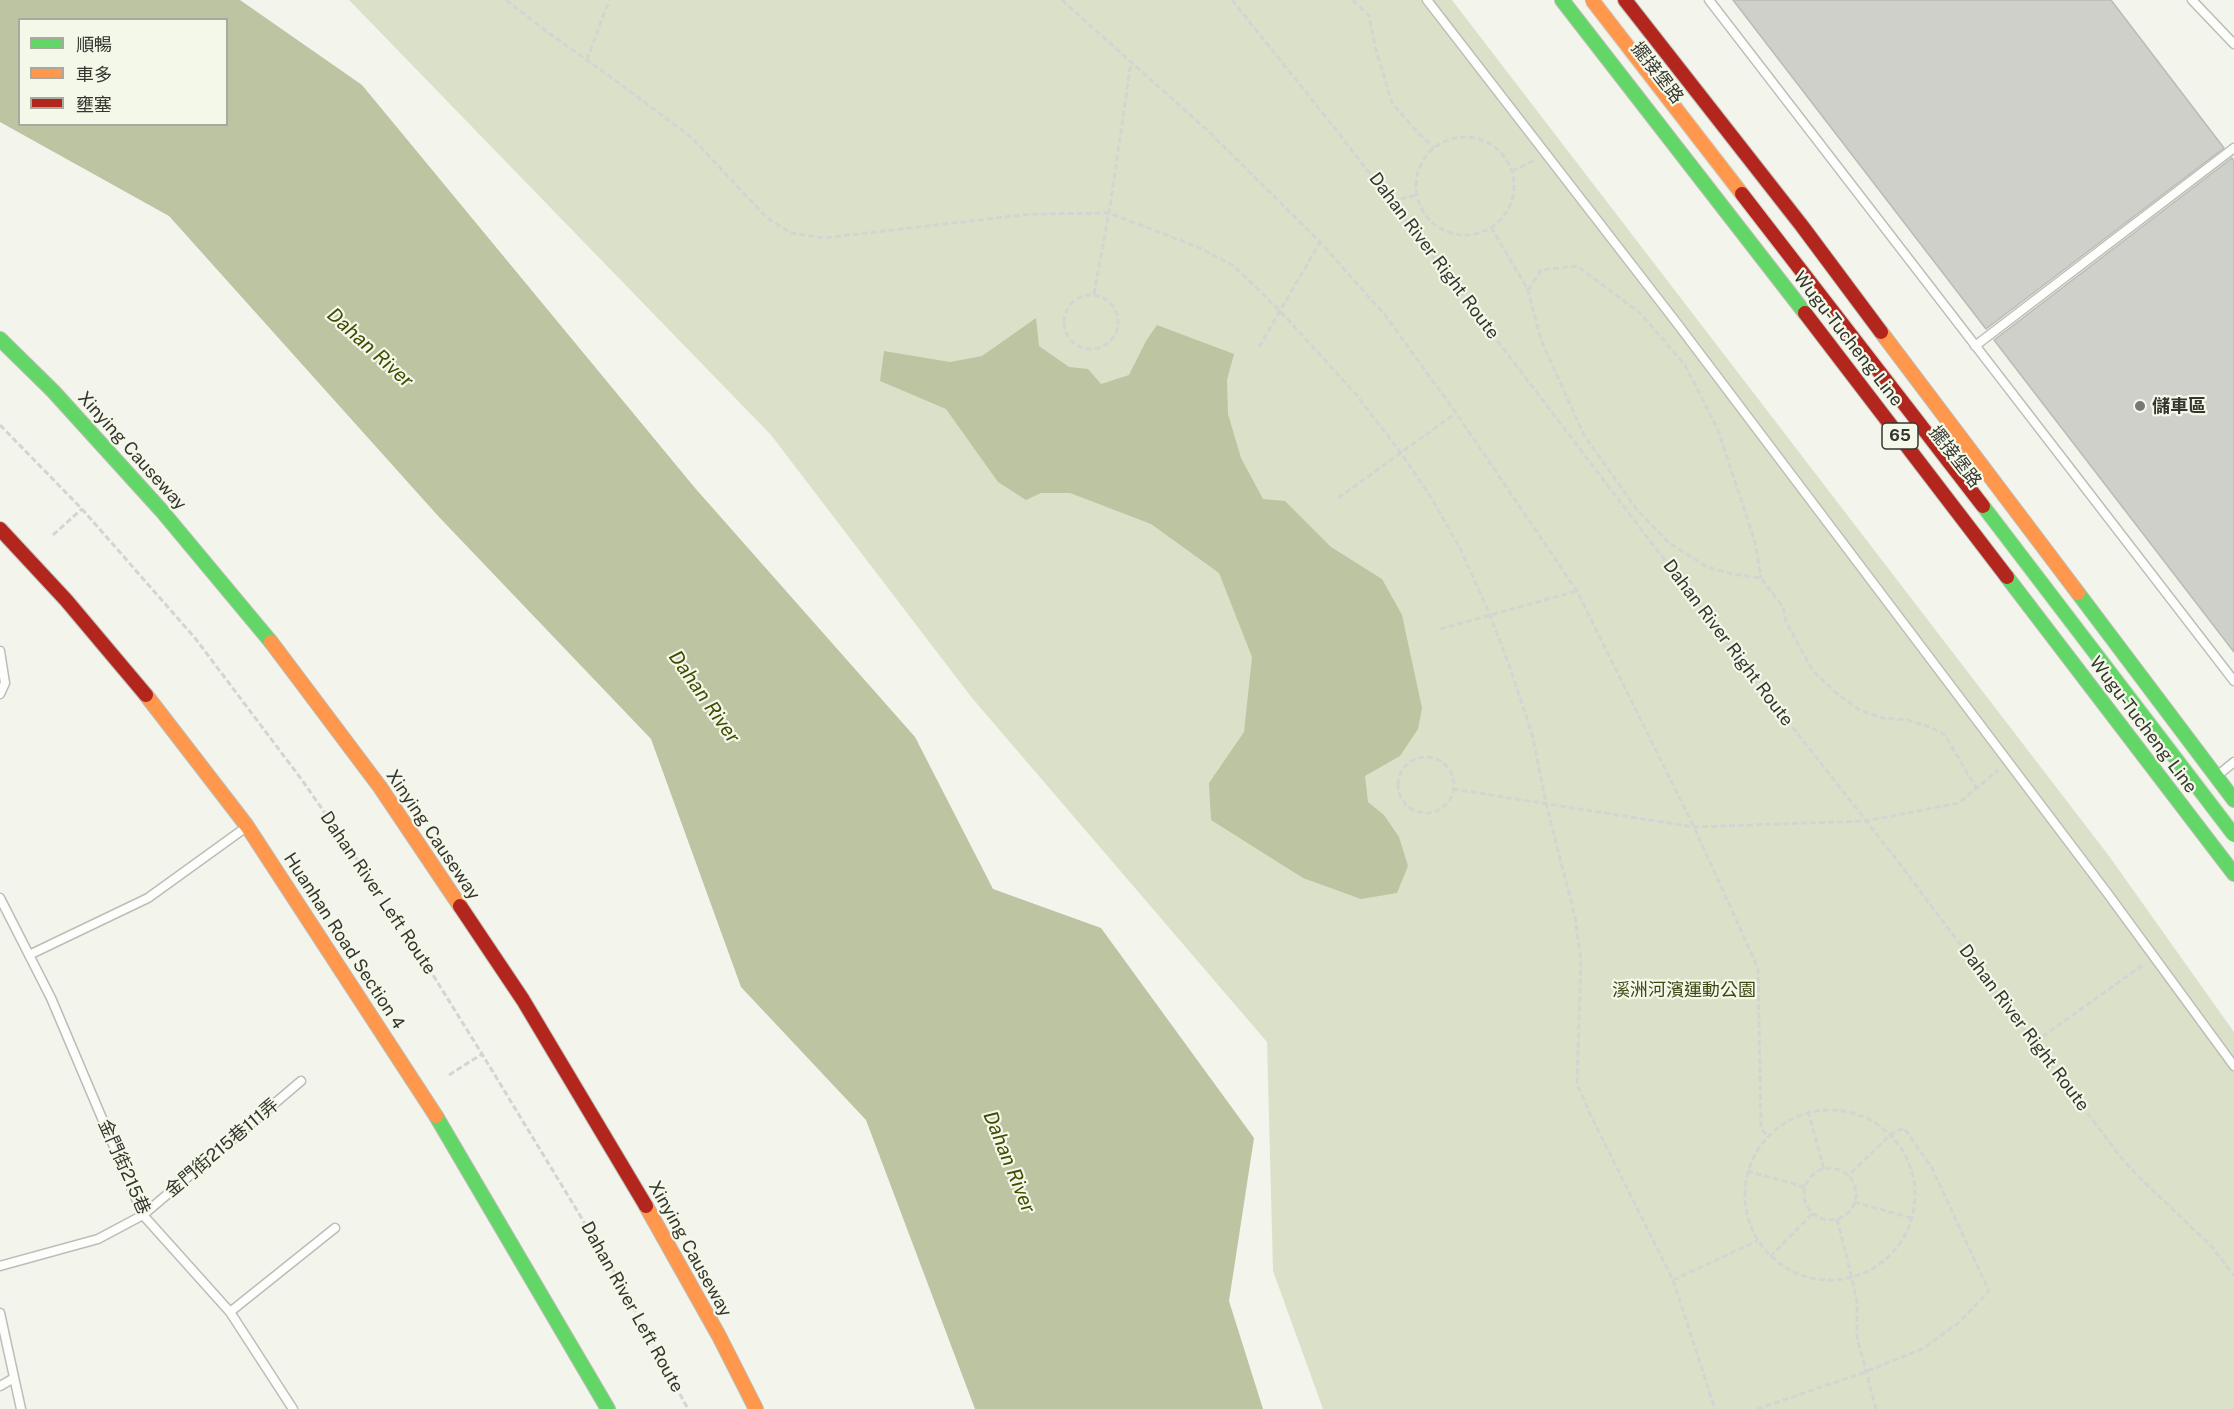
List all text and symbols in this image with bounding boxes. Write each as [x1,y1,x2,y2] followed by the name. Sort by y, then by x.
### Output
[18,18,228,126] legend
[76,34,112,55] text: 順暢
[1626,38,1688,108] street label: 擺接堡路
[76,64,112,85] text: 車多
[76,94,112,115] text: 壅塞
[1364,168,1504,344] street label: Dahan River Right Route
[1789,267,1907,411] street label: Wugu-Tucheng Line
[322,303,418,393] water label: Dahan River
[73,387,191,515] street label: Xinying Causeway
[2152,395,2206,417] place label: 儲車區
[2133,399,2147,413] marker: 儲車區
[1924,422,1986,492] street label: 擺接堡路
[1882,423,1918,449] road number: 65
[1658,555,1798,731] street label: Dahan River Right Route
[663,646,745,748] water label: Dahan River
[2085,652,2201,798] street label: Wugu-Tucheng Line
[382,766,484,904] street label: Xinying Causeway
[315,807,441,979] street label: Dahan River Left Route
[279,849,409,1033] street label: Huanhan Road Section 4
[1954,940,2094,1116] street label: Dahan River Right Route
[1612,979,1756,1001] park label: 溪洲河濱運動公園
[161,1094,283,1202] street label: 金門街215巷111弄
[978,1108,1040,1216] water label: Dahan River
[93,1116,155,1218] street label: 金門街215巷
[644,1177,736,1321] street label: Xinying Causeway
[576,1218,688,1396] street label: Dahan River Left Route

